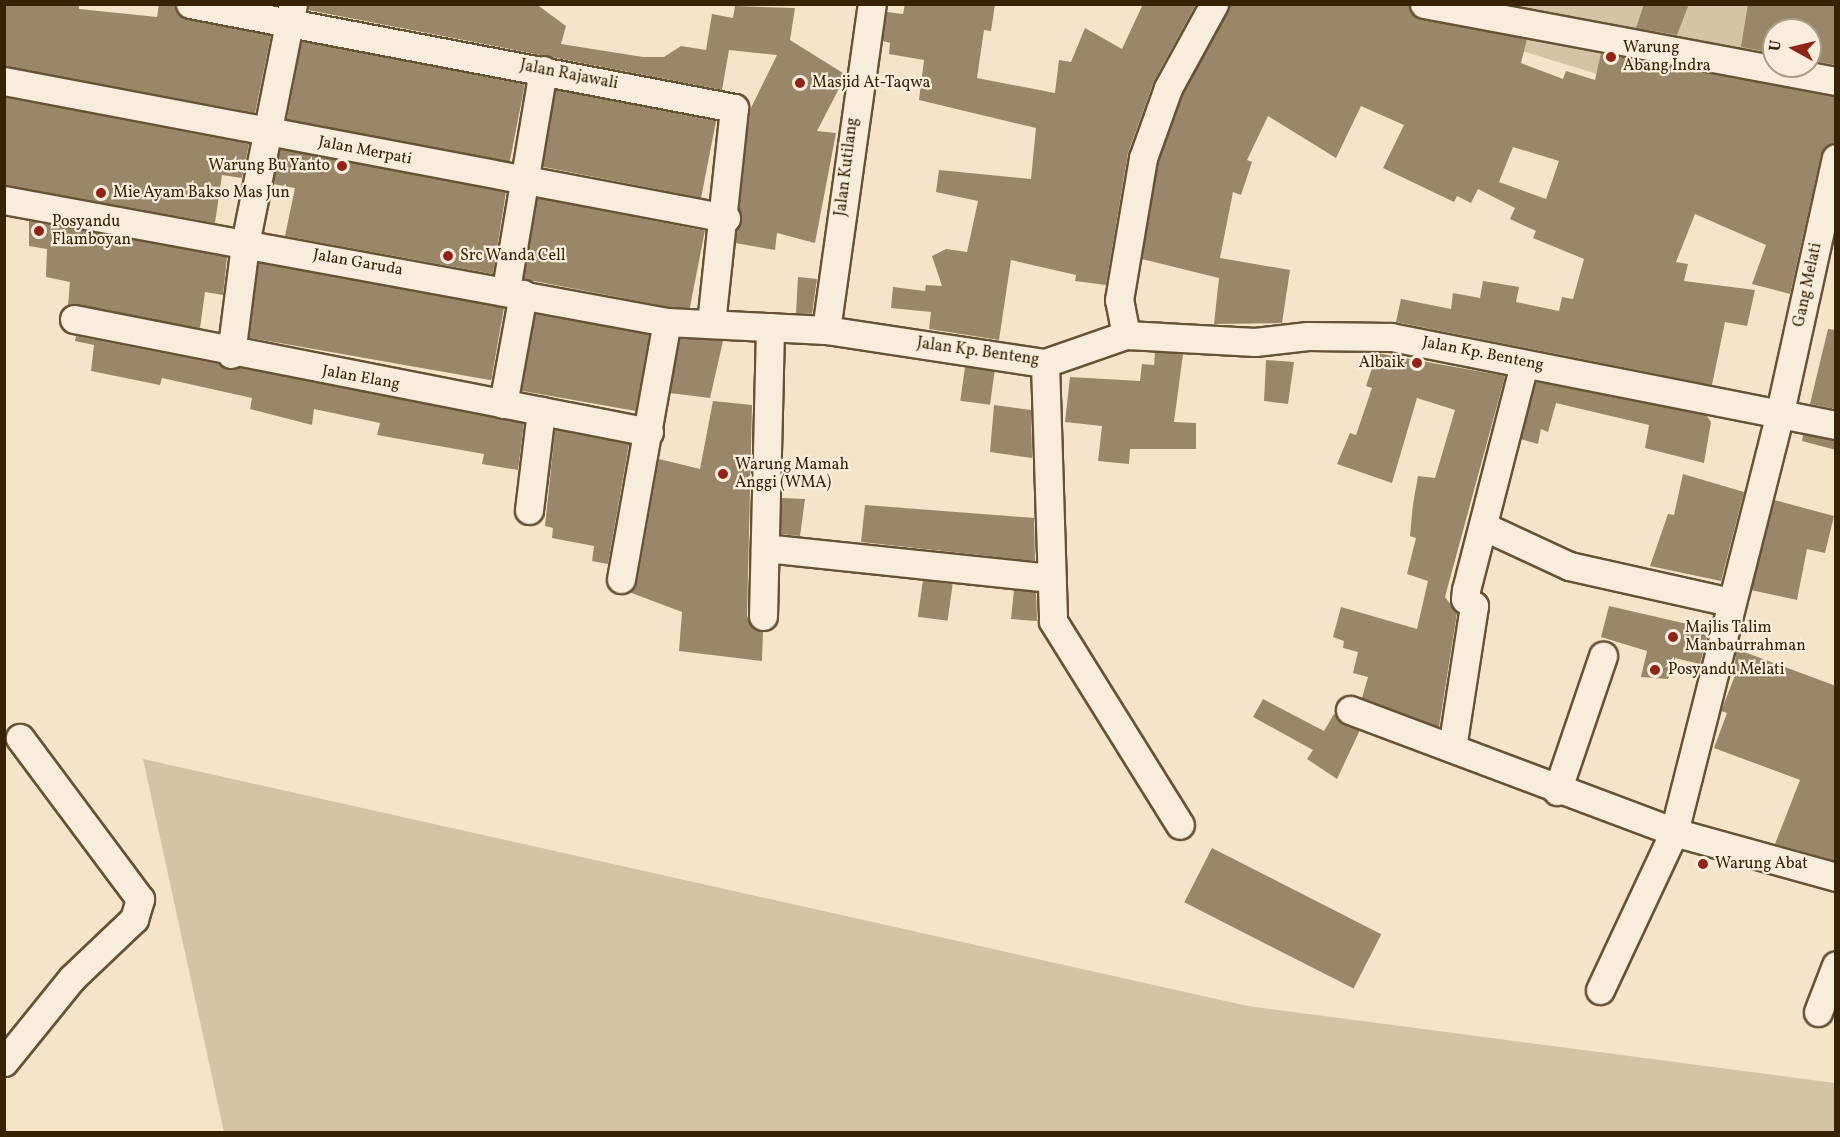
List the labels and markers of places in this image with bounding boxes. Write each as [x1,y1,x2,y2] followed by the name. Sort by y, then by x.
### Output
[1623,38,1711,76] place label: Warung Abang Indra
[1604,50,1618,64] marker: Warung Abang Indra
[812,73,930,93] place label: Masjid At-Taqwa
[793,76,807,90] marker: Masjid At-Taqwa
[208,156,330,176] place label: Warung Bu Yanto
[335,159,349,173] marker: Warung Bu Yanto
[113,183,290,203] place label: Mie Ayam Bakso Mas Jun
[94,186,108,200] marker: Mie Ayam Bakso Mas Jun
[52,212,131,250] place label: Posyandu Flamboyan
[30,222,48,240] marker: Posyandu Flamboyan
[460,246,566,266] place label: Src Wanda Cell
[441,249,455,263] marker: Src Wanda Cell
[1359,353,1405,373] place label: Albaik
[1410,356,1424,370] marker: Albaik
[735,455,849,493] place label: Warung Mamah Anggi (WMA)
[716,467,730,481] marker: Warung Mamah Anggi (WMA)
[1685,618,1806,656] place label: Majlis Talim Manbaurrahman
[1666,630,1680,644] marker: Majlis Talim Manbaurrahman
[1668,660,1785,680] place label: Posyandu Melati
[1646,661,1664,679] marker: Posyandu Melati
[1715,854,1808,874] place label: Warung Abat
[1696,857,1710,871] marker: Warung Abat

